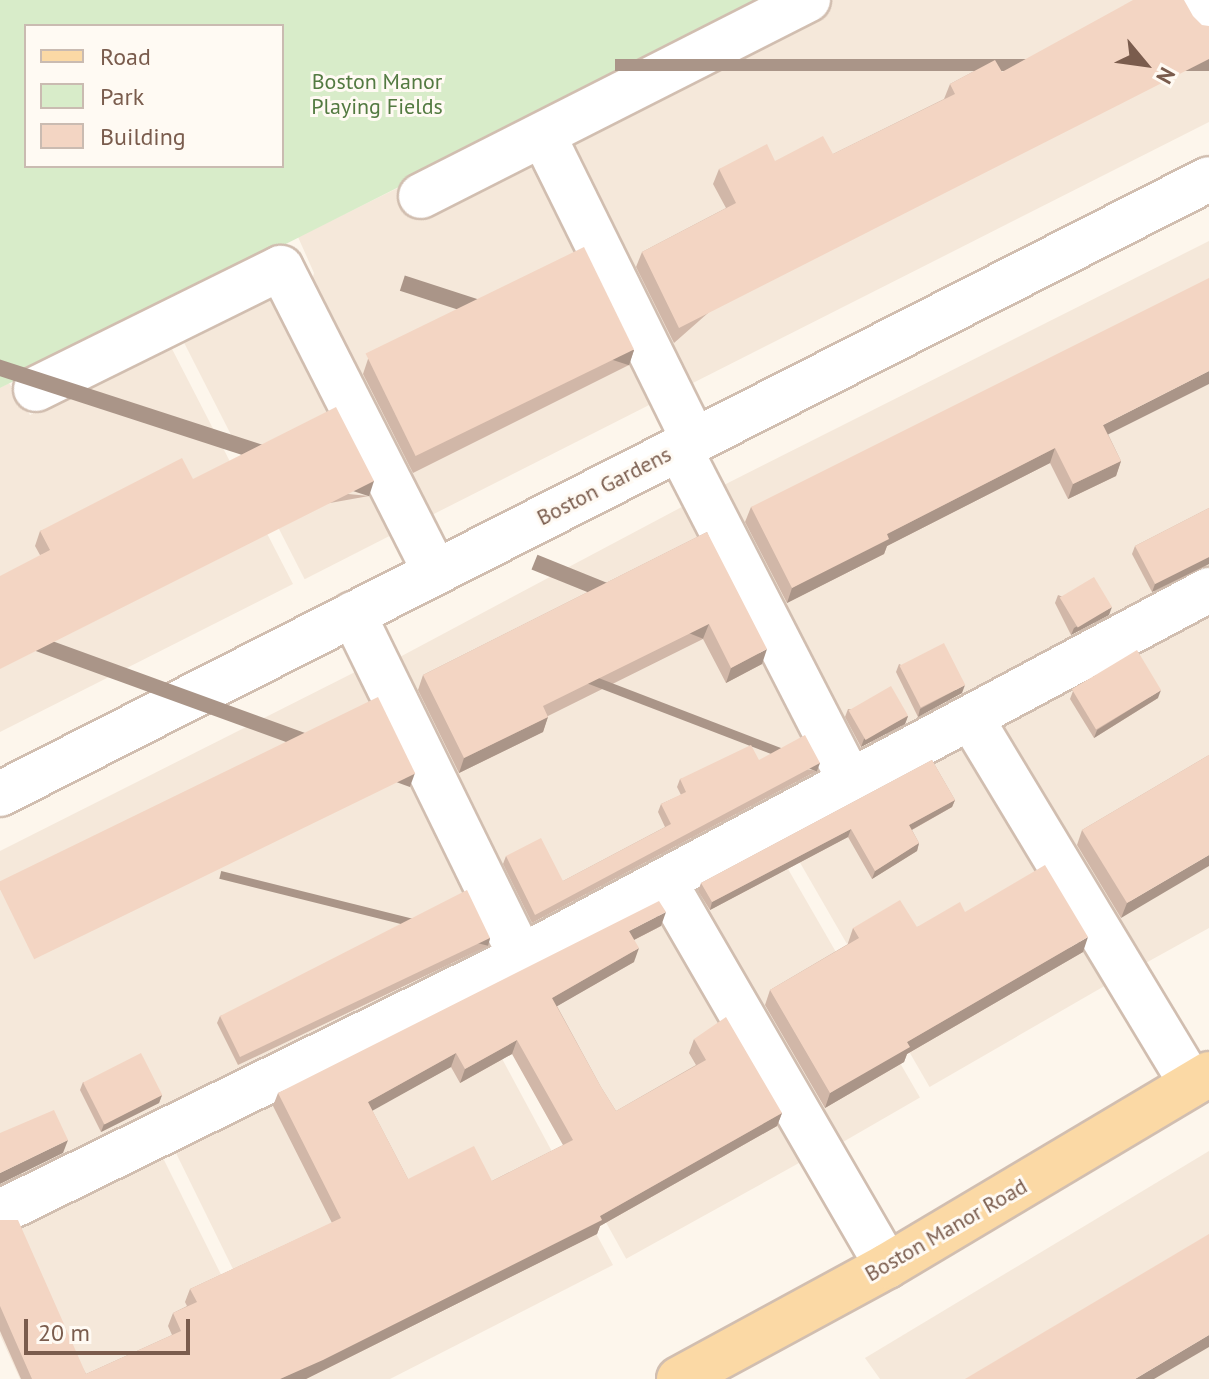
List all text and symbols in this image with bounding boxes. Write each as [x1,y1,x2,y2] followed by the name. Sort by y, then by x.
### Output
[24,24,284,168] legend
[1105,24,1185,104] north arrow
[100,41,151,72] text: Road
[1150,63,1182,89] text: N
[311,68,443,120] park label: Boston Manor Playing Fields
[100,81,144,112] text: Park
[100,121,186,152] text: Building
[533,441,675,531] street label: Boston Gardens
[860,1173,1032,1287] street label: Boston Manor Road
[28,1303,194,1353] scale bar
[38,1317,90,1348] text: 20 m

